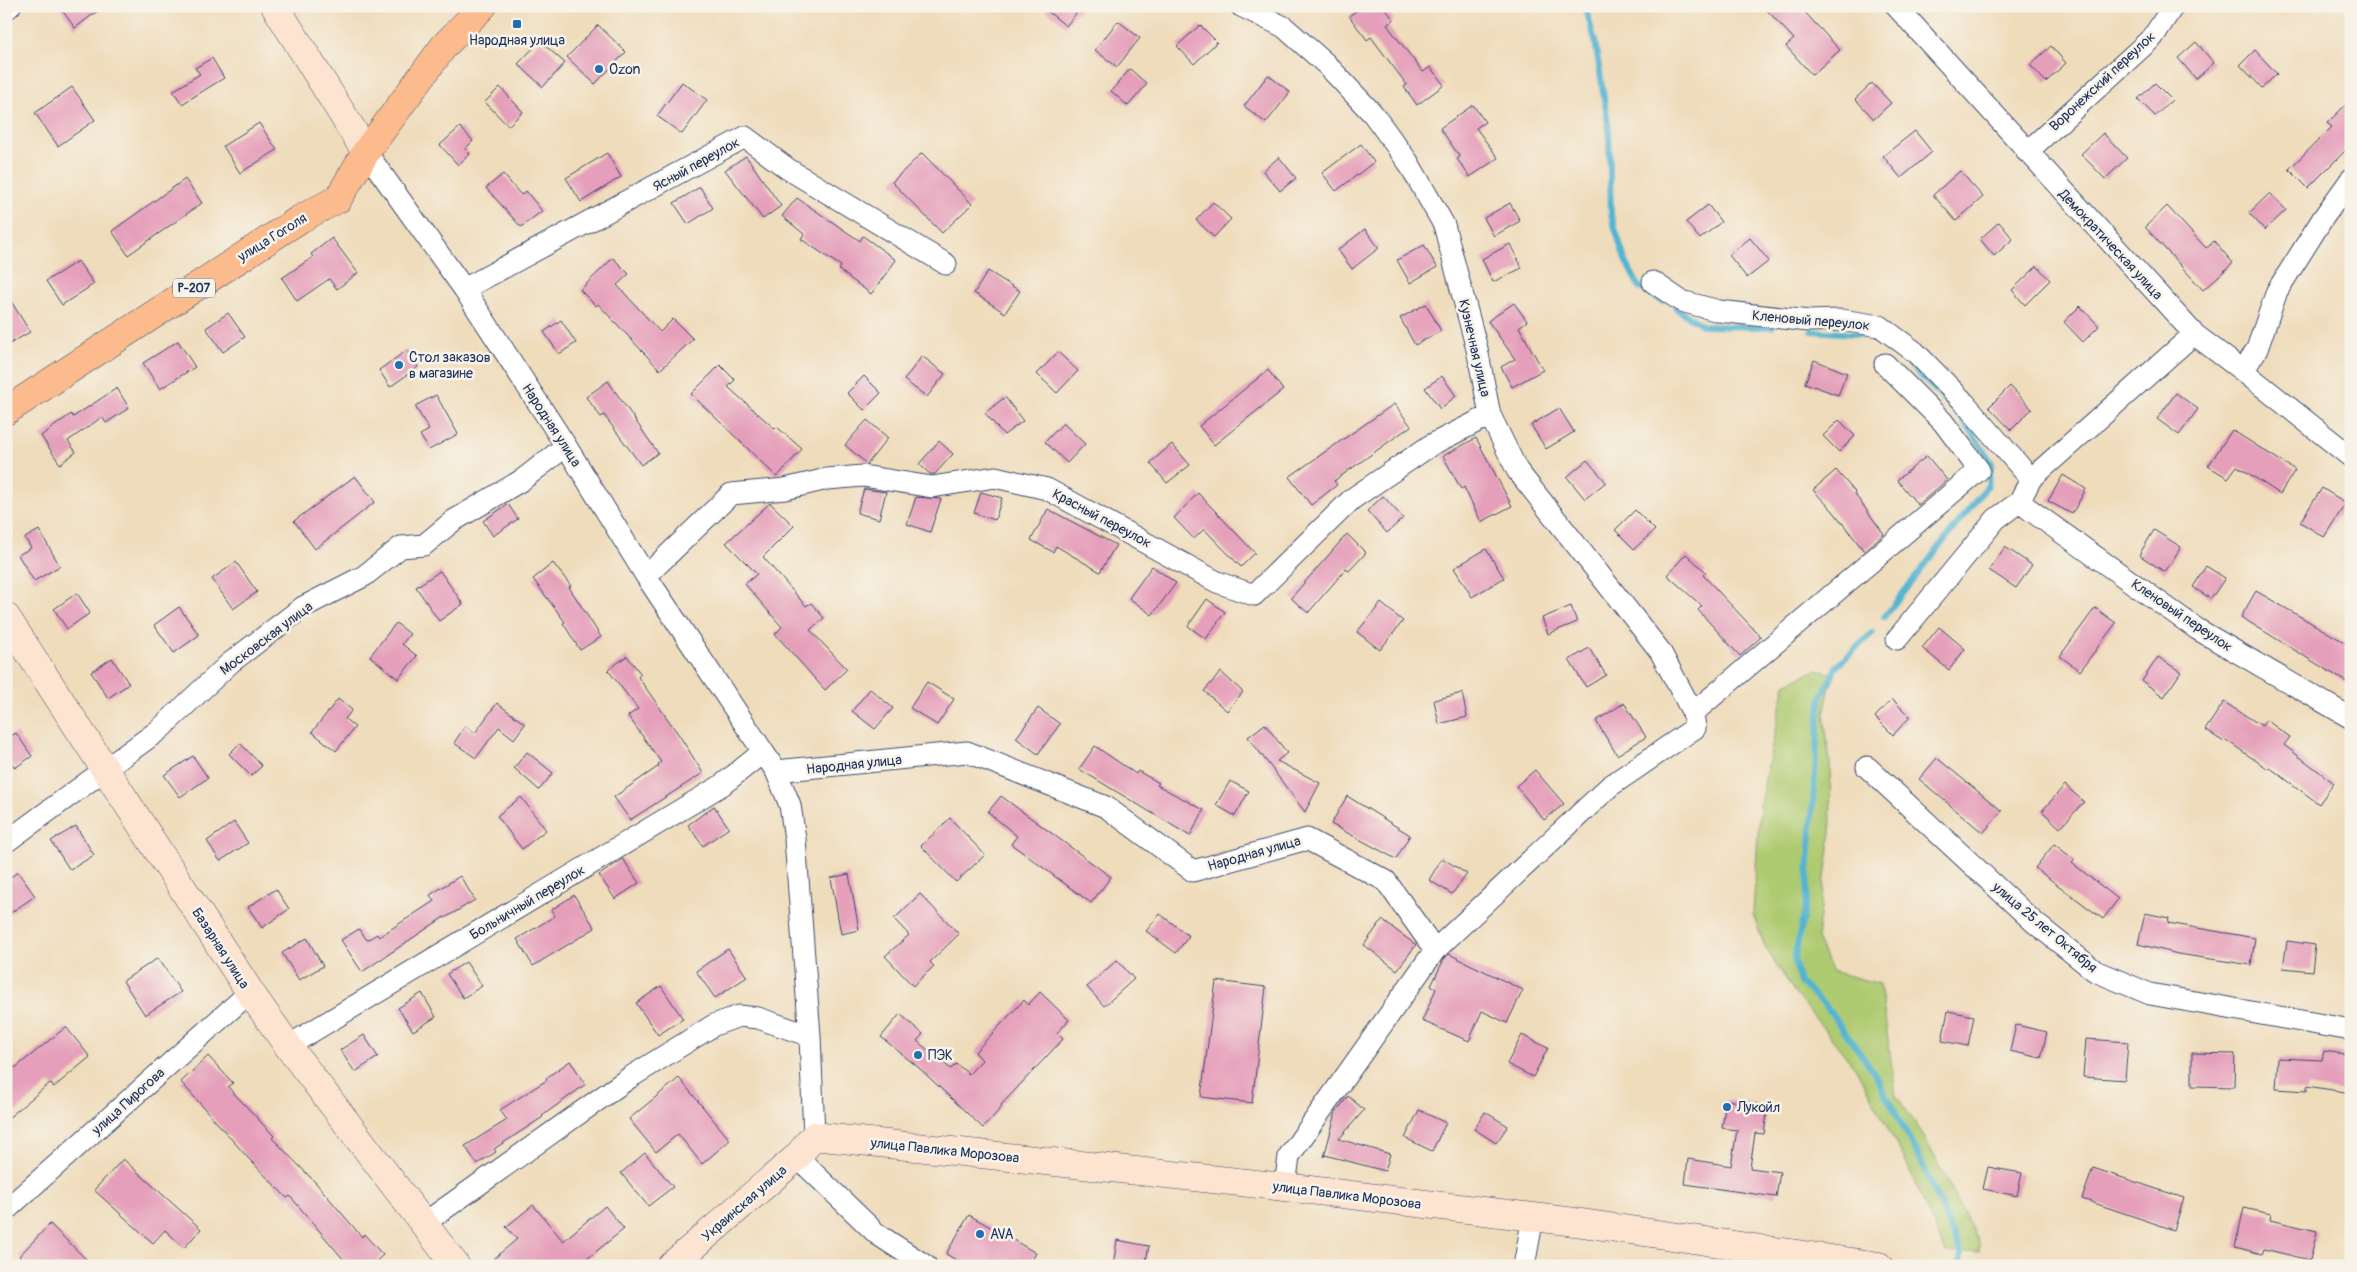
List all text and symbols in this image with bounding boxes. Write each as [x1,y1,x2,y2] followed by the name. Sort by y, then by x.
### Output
[511,18,523,30] marker: Народная улица
[2046,28,2159,135] street label: Воронежский переулок
[469,32,565,49] place label: Народная улица
[609,61,641,78] place label: Ozon
[593,63,605,75] marker: Ozon
[650,134,743,195] street label: Ясный переулок
[2054,185,2166,303] street label: Демократическая улица
[234,209,310,266] street label: улица Гоголя
[173,278,215,298] road number: Р-207
[1455,298,1494,399] street label: Кузнечная улица
[1751,307,1871,334] street label: Кленовый переулок
[409,349,491,382] place label: Стол заказов в магазине
[393,359,405,371] marker: Стол заказов в магазине
[518,380,585,470] street label: Народная улица
[1049,485,1154,552] street label: Красный переулок
[2128,575,2235,655] street label: Кленовый переулок
[217,598,316,679] street label: Московская улица
[805,751,903,778] street label: Народная улица
[1206,832,1303,875] street label: Народная улица
[467,861,588,944] street label: Больничный переулок
[1988,878,2101,976] street label: улица 25 лет Октября
[188,905,253,992] street label: Базарная улица
[928,1047,953,1064] place label: ПЭК
[912,1049,924,1061] marker: ПЭК
[88,1064,168,1139] street label: улица Пирогова
[1736,1099,1780,1116] place label: Лукойл
[1721,1101,1733,1113] marker: Лукойл
[869,1134,1020,1167] street label: улица Павлика Морозова
[698,1162,790,1245] street label: Украинская улица
[1271,1178,1422,1213] street label: улица Павлика Морозова
[990,1226,1014,1243] place label: AVA
[974,1228,986,1240] marker: AVA

